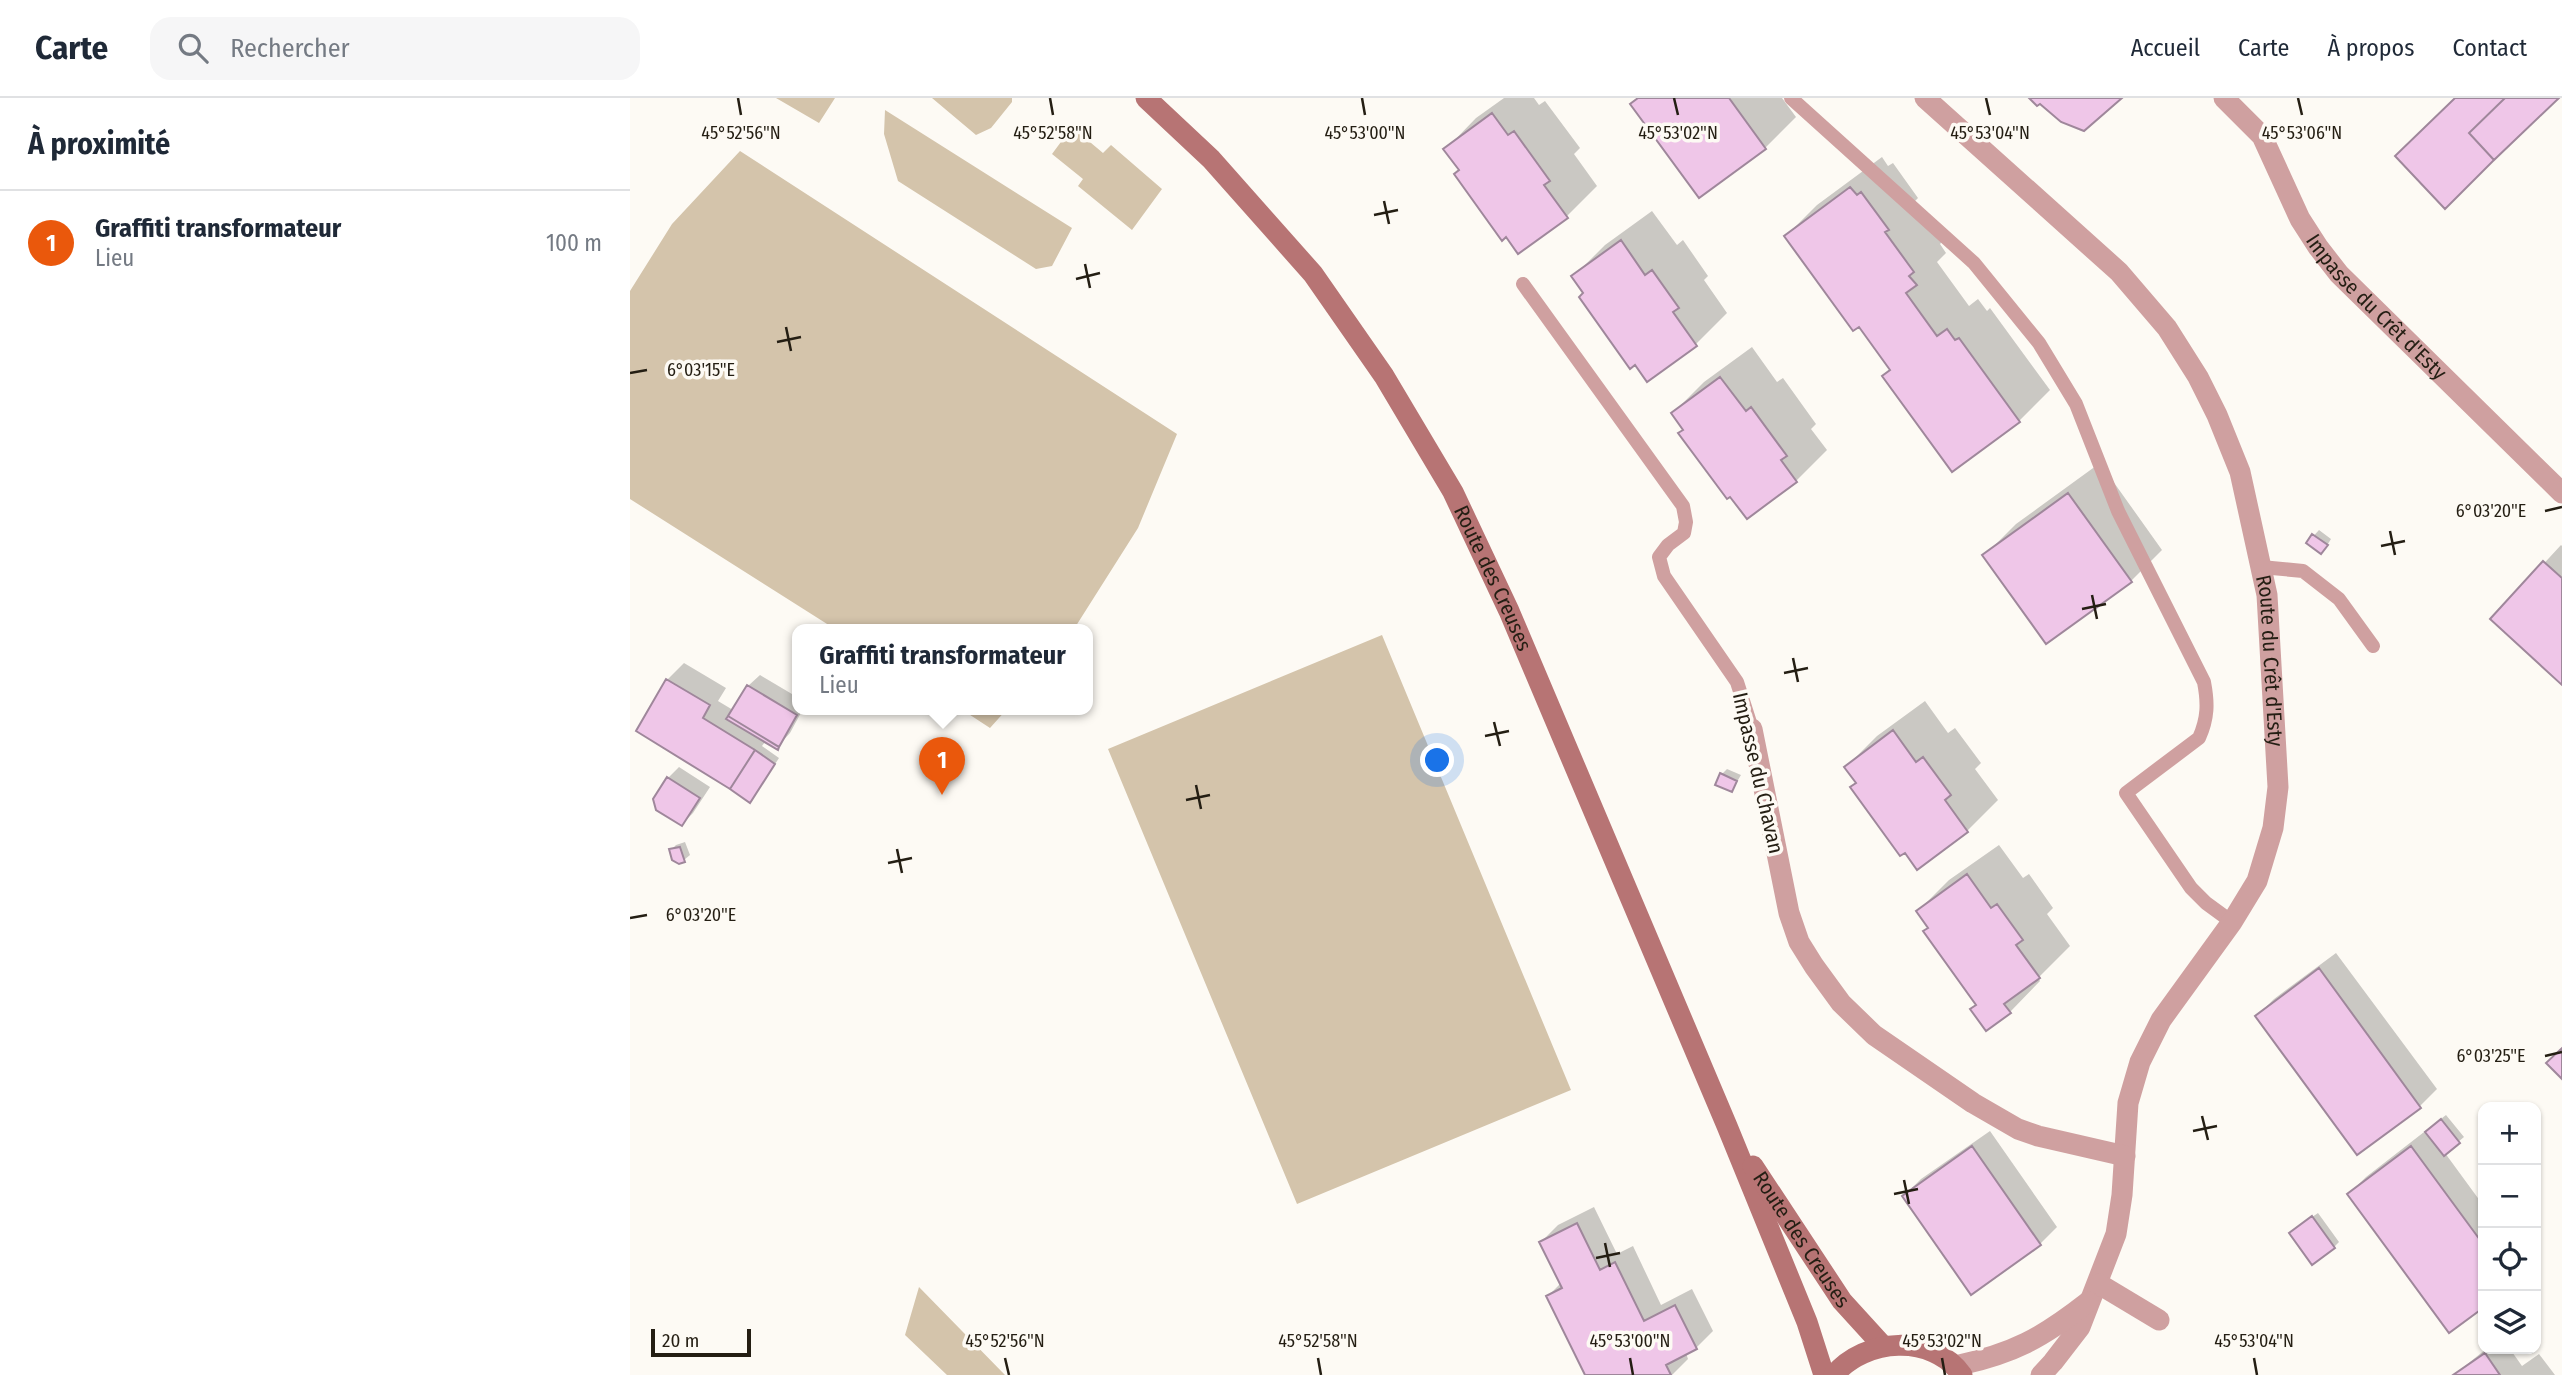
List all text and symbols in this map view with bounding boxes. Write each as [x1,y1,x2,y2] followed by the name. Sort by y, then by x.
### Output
[150,17,640,80] search box
[35,28,108,68] text: Carte
[174,29,212,67] icon: search
[230,33,350,64] text: Rechercher
[2131,34,2200,62] text: Accueil
[2238,34,2289,62] text: Carte
[2327,34,2414,62] text: À propos
[2452,34,2527,62] text: Contact
[701,122,781,144] text: 45°52'56"N
[1013,122,1093,144] text: 45°52'58"N
[1324,122,1406,144] text: 45°53'00"N
[1638,122,1718,144] text: 45°53'02"N
[1950,122,2030,144] text: 45°53'04"N
[2262,122,2342,144] text: 45°53'06"N
[28,126,170,162] text: À proximité
[95,213,341,244] text: Graffiti transformateur
[46,229,56,257] text: 1
[546,229,602,257] text: 100 m
[2300,229,2453,386] street label: Impasse du Crêt d'Esty
[95,244,134,272] text: Lieu
[667,359,735,381] text: 6°03'15"E
[2456,500,2526,522] text: 6°03'20"E
[1448,501,1537,655] street label: Route des Creuses
[2250,572,2289,748] street label: Route du Crêt d'Esty
[792,624,1093,715] popup
[819,640,1066,671] text: Graffiti transformateur
[819,671,859,699] text: Lieu
[1727,690,1789,856] street label: Impasse du Chavan
[919,737,965,795] pin: 1
[1420,743,1454,777] your location
[666,904,736,926] text: 6°03'20"E
[2456,1045,2526,1067] text: 6°03'25"E
[2478,1102,2541,1354] map controls
[2478,1102,2541,1165] button: +
[2478,1165,2541,1228] button: −
[1747,1167,1855,1313] street label: Route des Creuses
[2478,1228,2541,1291] button: locate
[2478,1291,2541,1354] button: layers
[651,1326,751,1358] scale bar
[662,1329,699,1352] text: 20 m
[965,1330,1045,1352] text: 45°52'56"N
[1278,1330,1358,1352] text: 45°52'58"N
[1589,1330,1671,1352] text: 45°53'00"N
[1902,1330,1982,1352] text: 45°53'02"N
[2214,1330,2294,1352] text: 45°53'04"N

